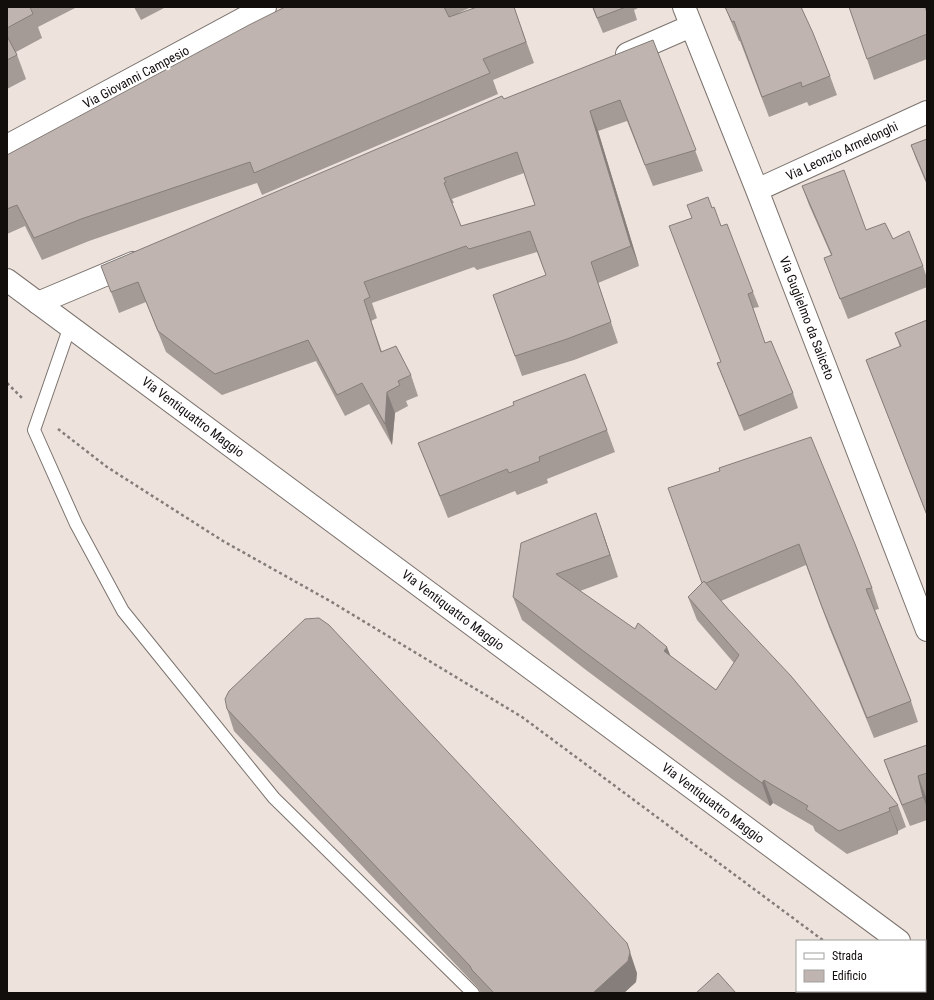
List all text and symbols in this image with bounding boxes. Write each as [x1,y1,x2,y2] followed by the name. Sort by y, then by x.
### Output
[80,43,192,111] street label: Via Giovanni Campesio
[784,119,900,183] street label: Via Leonzio Armelonghi
[776,254,838,382] street label: Via Guglielmo da Saliceto
[139,374,247,460] street label: Via Ventiquattro Maggio
[399,567,507,653] street label: Via Ventiquattro Maggio
[659,760,767,846] street label: Via Ventiquattro Maggio
[796,940,926,992] legend
[832,949,863,963] text: Strada
[832,969,867,983] text: Edificio

